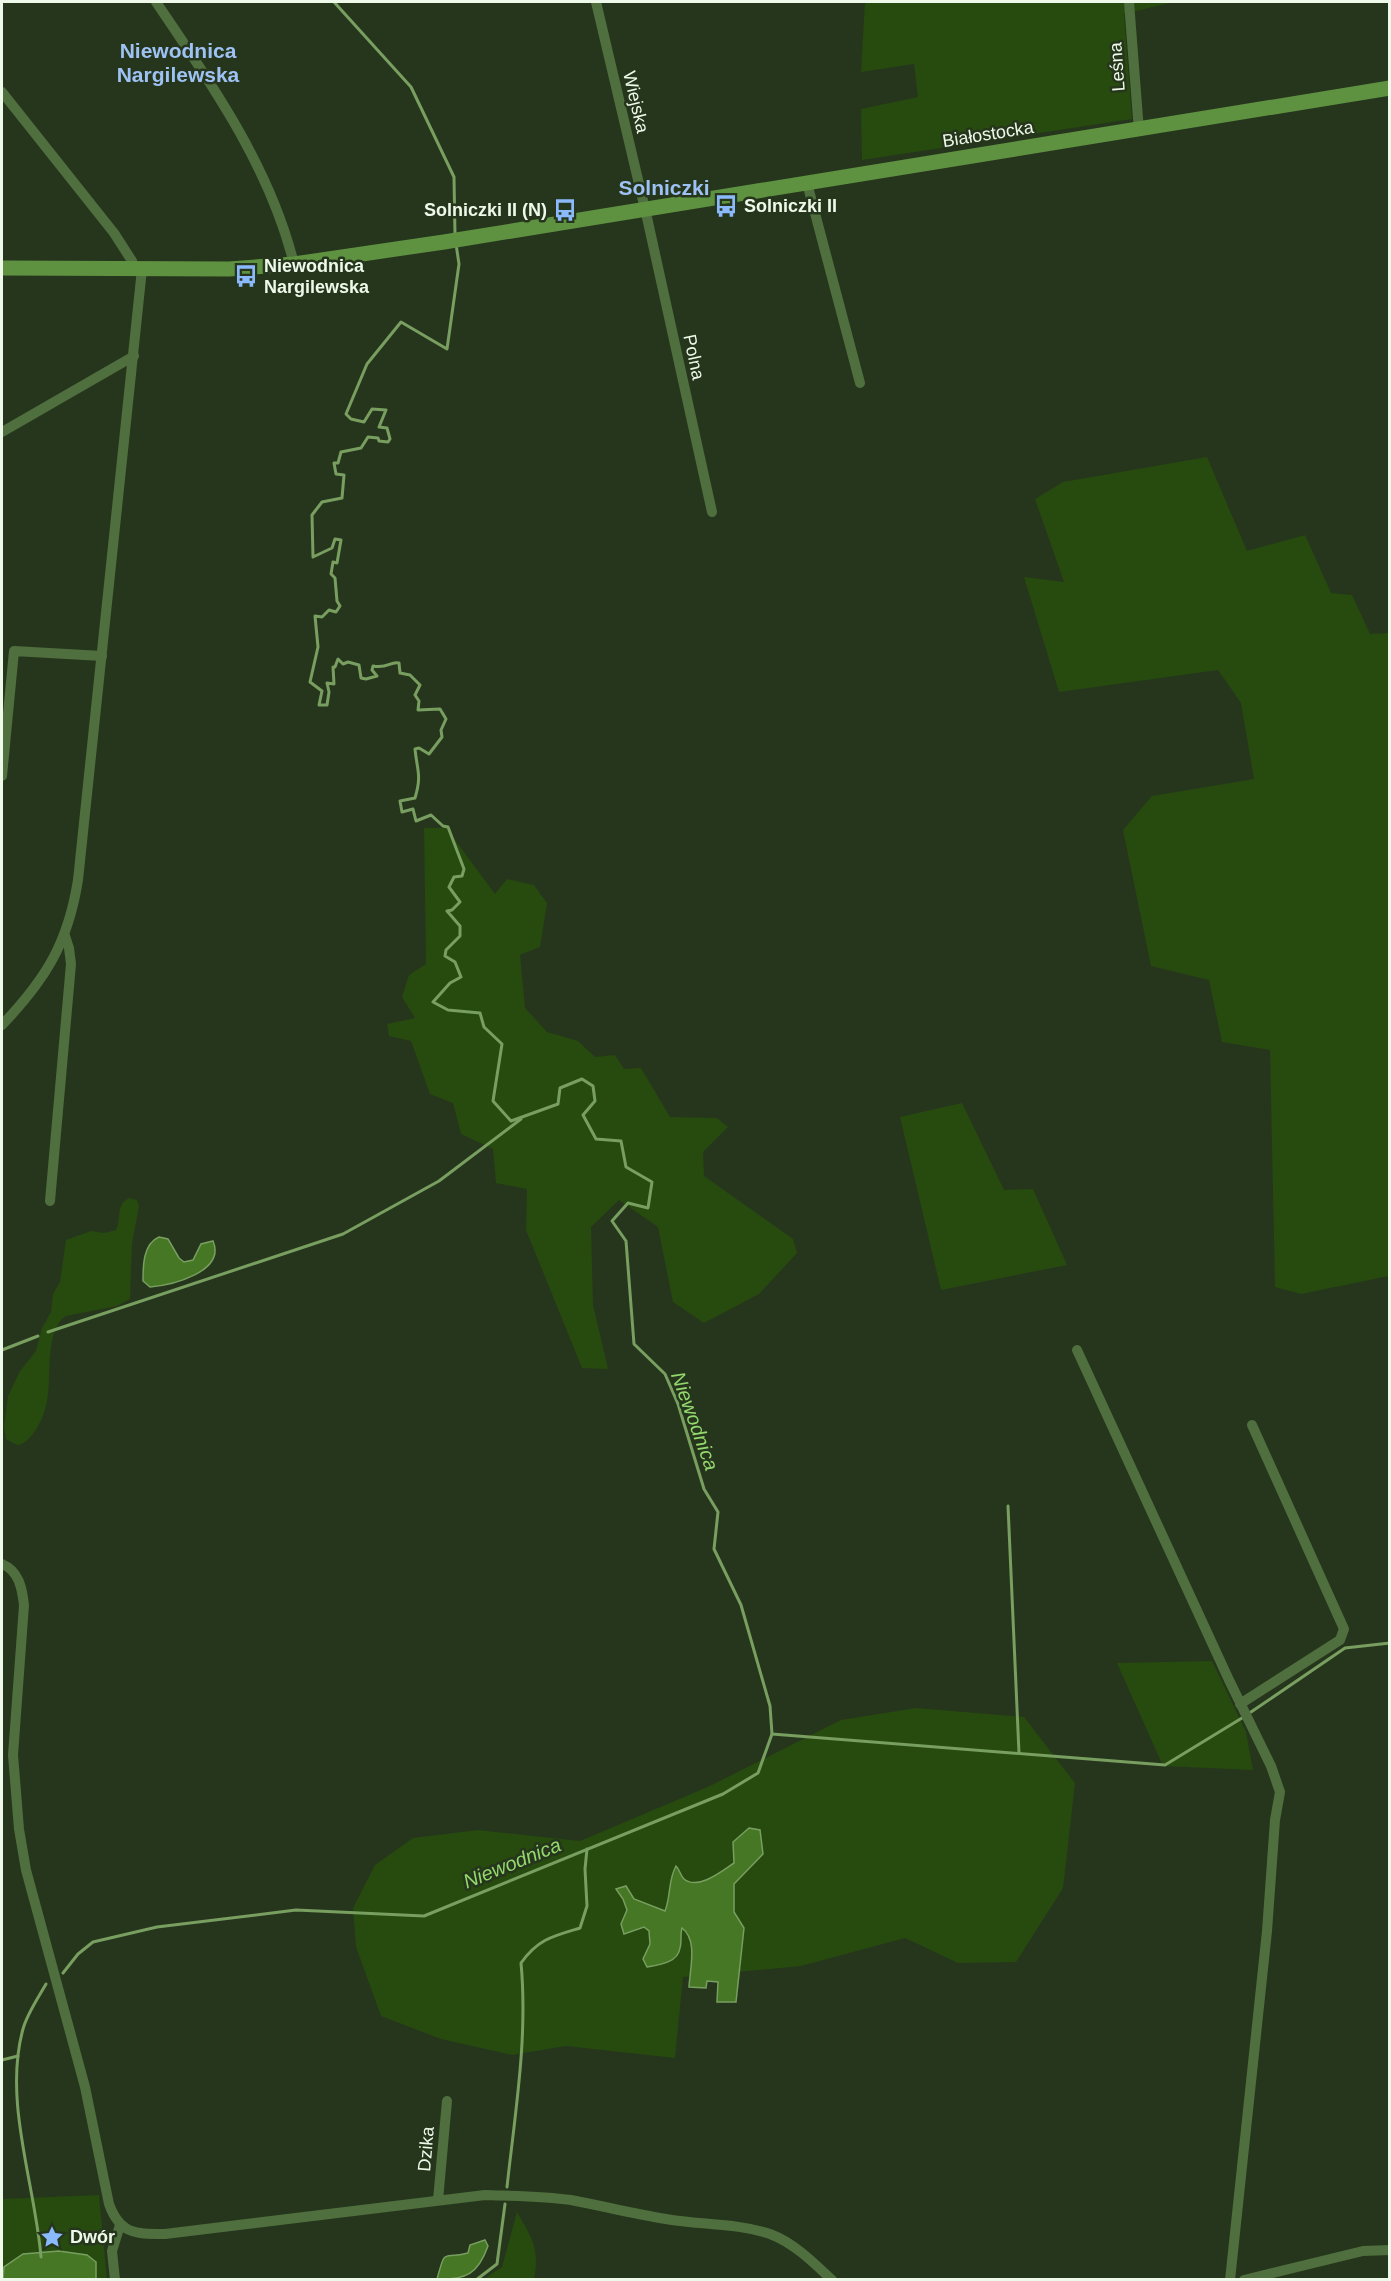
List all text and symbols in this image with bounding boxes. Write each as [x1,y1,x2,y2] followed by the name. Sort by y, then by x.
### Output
[117,39,240,86] district label: Niewodnica Nargilewska
[1105,41,1129,92] street label: Leśna
[619,69,653,136] street label: Wiejska
[941,117,1036,151] street label: Białostocka
[618,176,710,199] district label: Solniczki
[713,193,739,219] bus stop icon: Solniczki II
[744,196,837,216] place label: Solniczki II
[552,197,578,223] bus stop icon: Solniczki II (N)
[424,200,547,220] place label: Solniczki II (N)
[264,256,370,297] place label: Niewodnica Nargilewska
[233,263,259,289] bus stop icon: Niewodnica Nargilewska
[679,332,709,383] street label: Polna
[667,1369,723,1473] water label: Niewodnica
[460,1833,564,1893] water label: Niewodnica
[414,2125,438,2172] street label: Dzika
[39,2224,65,2250] place icon: Dwór
[70,2227,115,2247] place label: Dwór

